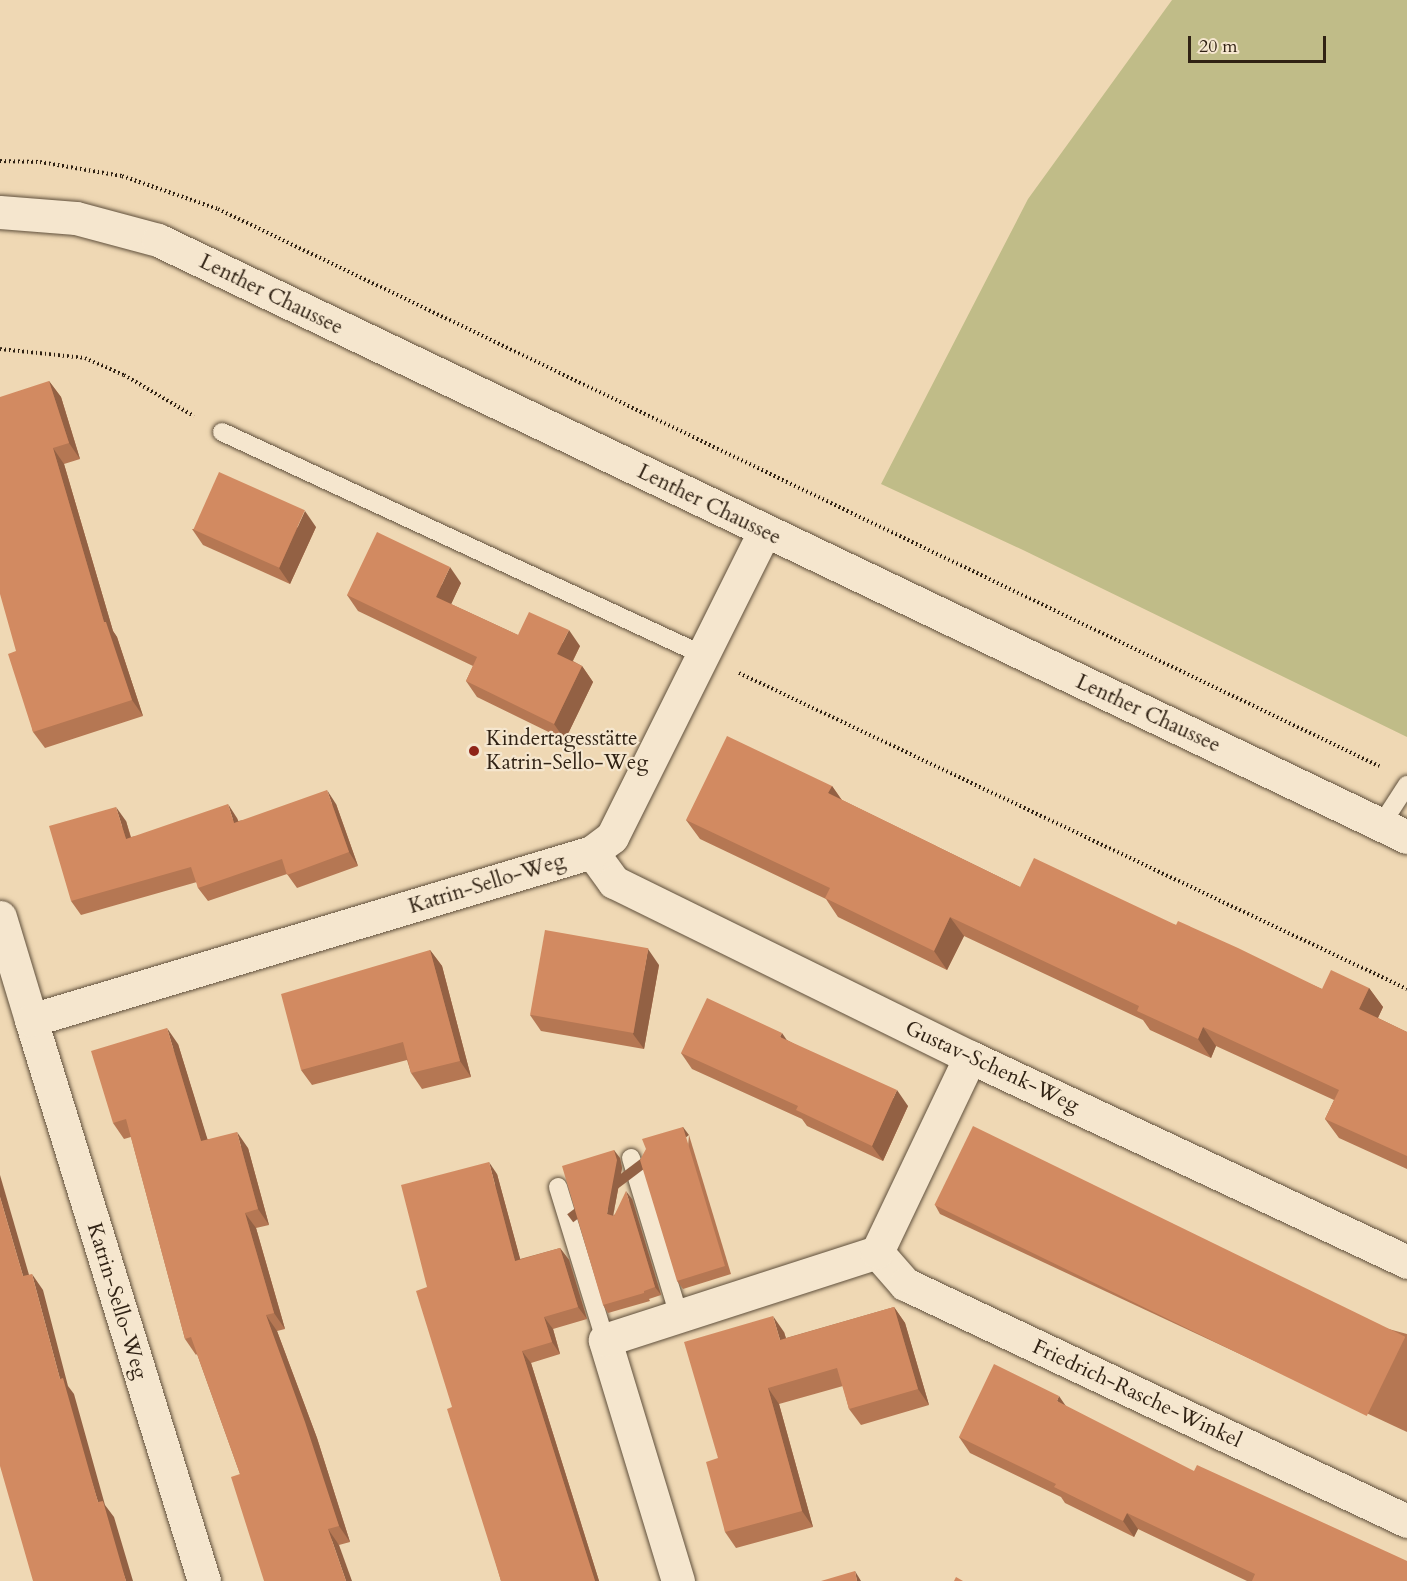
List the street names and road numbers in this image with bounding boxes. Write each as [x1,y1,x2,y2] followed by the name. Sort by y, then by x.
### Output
[195,249,347,341] street label: Lenther Chaussee
[633,459,785,551] street label: Lenther Chaussee
[1072,670,1224,758] street label: Lenther Chaussee
[406,848,568,920] street label: Katrin-Sello-Weg
[901,1016,1083,1118] street label: Gustav-Schenk-Weg
[81,1220,153,1382] street label: Katrin-Sello-Weg
[1028,1334,1246,1454] street label: Friedrich-Rasche-Winkel

